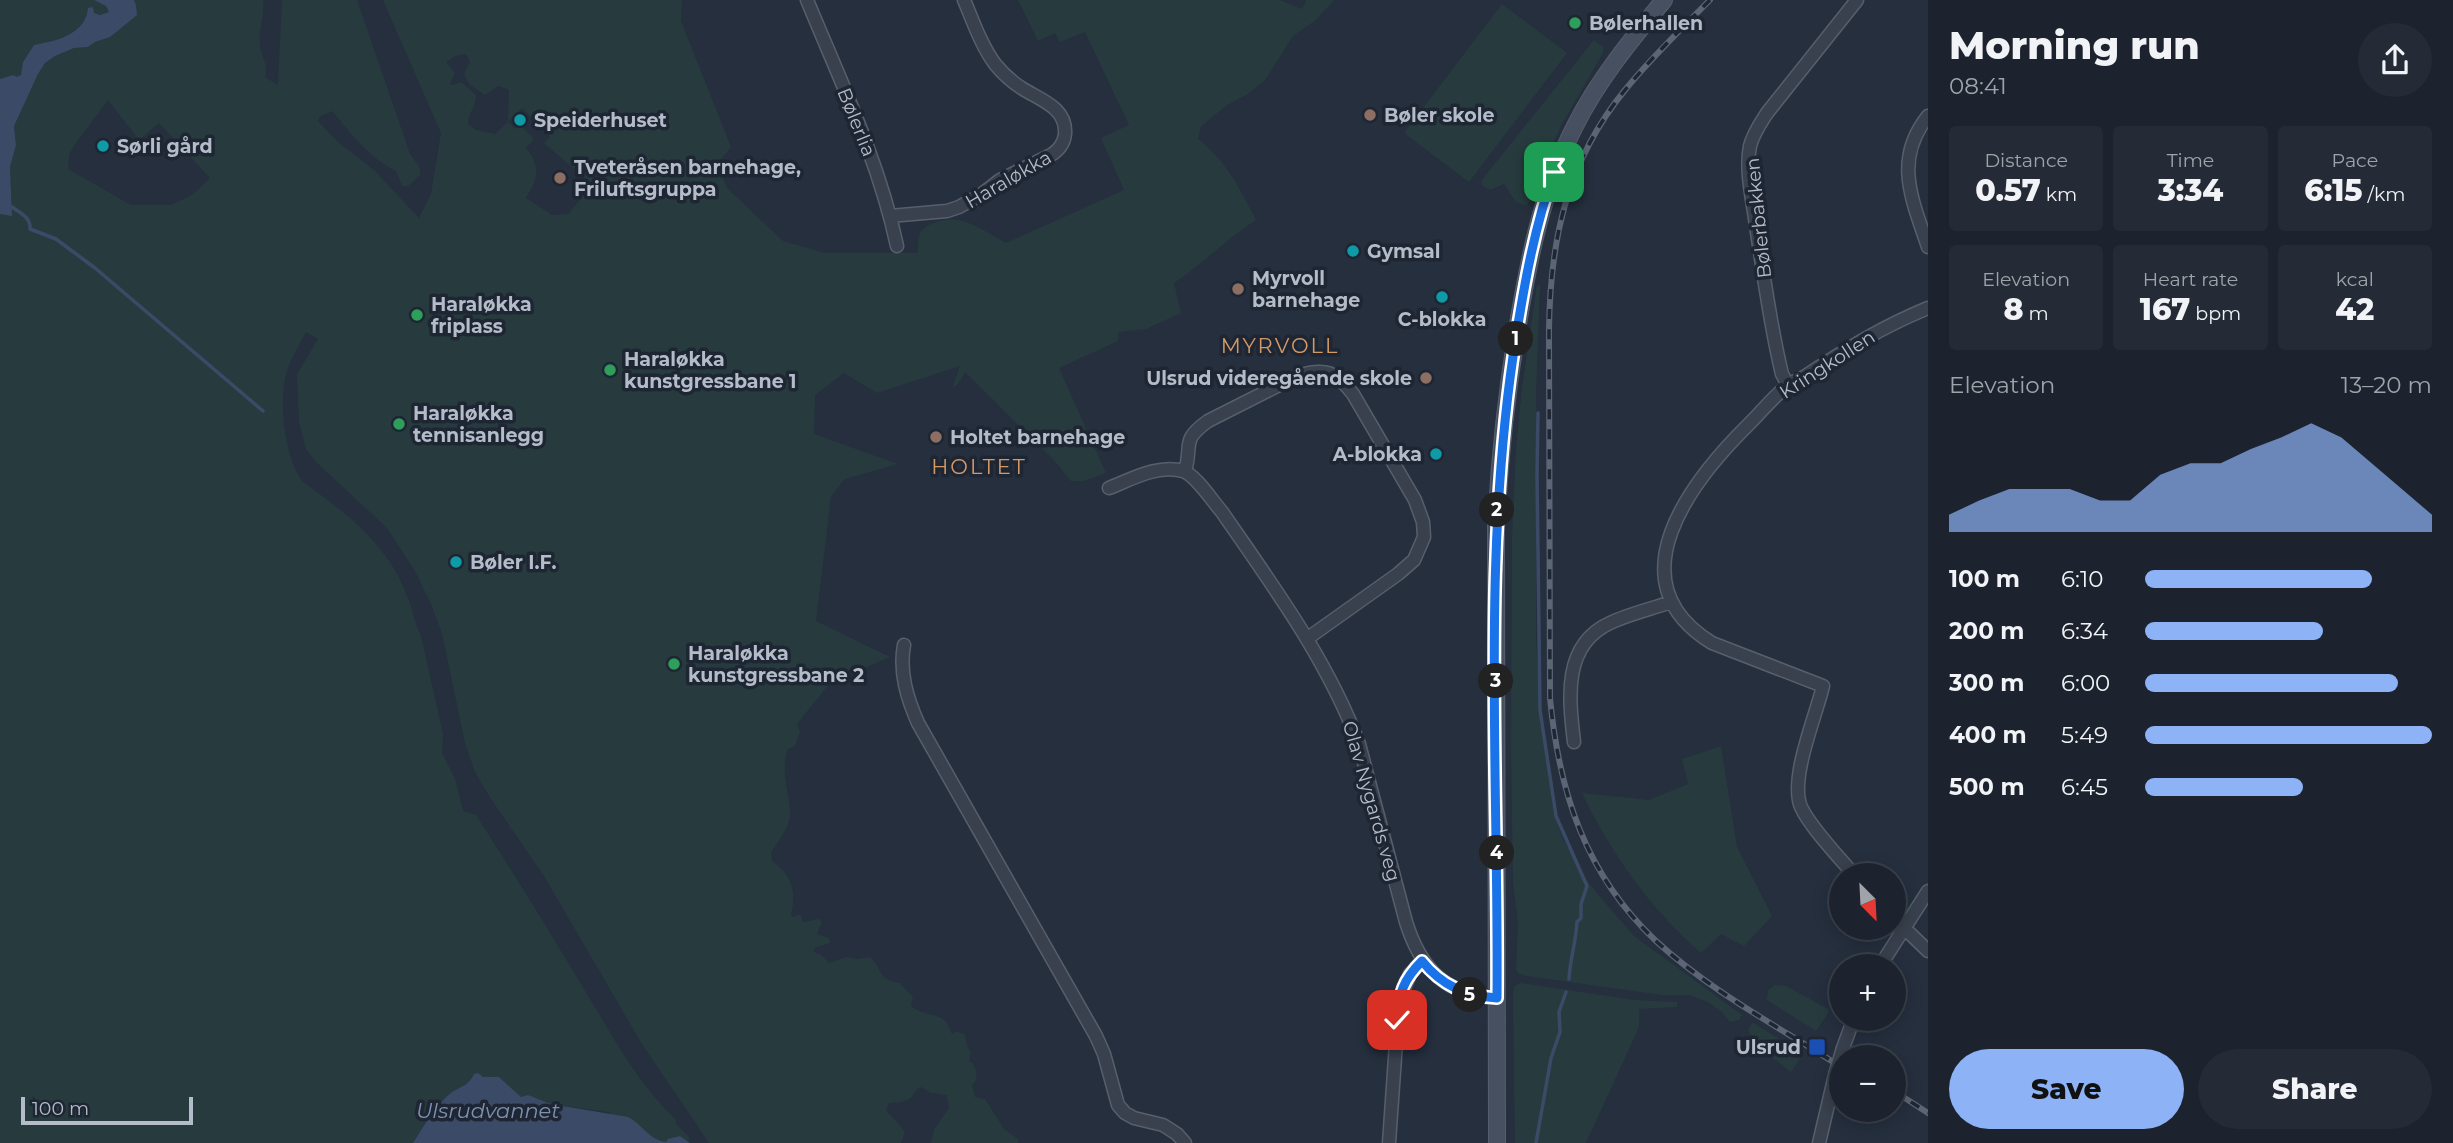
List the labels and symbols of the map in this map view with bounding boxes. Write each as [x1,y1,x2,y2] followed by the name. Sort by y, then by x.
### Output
[1589,12,1703,35] place label: Bølerhallen
[1567,15,1583,31] marker: Bølerhallen
[832,85,881,160] street label: Bølerlia
[1384,104,1495,127] place label: Bøler skole
[1362,107,1378,123] marker: Bøler skole
[534,109,667,132] place label: Speiderhuset
[512,112,528,128] marker: Speiderhuset
[117,135,213,158] place label: Sørli gård
[95,138,111,154] marker: Sørli gård
[1524,142,1584,202] pin
[961,146,1055,213] street label: Haraløkka
[574,156,801,201] place label: Tveteråsen barnehage, Friluftsgruppa
[1741,157,1776,279] street label: Bølerbakken
[552,170,568,186] marker: Tveteråsen barnehage, Friluftsgruppa
[1367,240,1440,263] place label: Gymsal
[1345,243,1361,259] marker: Gymsal
[1252,267,1360,312] place label: Myrvoll barnehage
[1230,281,1246,297] marker: Myrvoll barnehage
[1434,289,1450,305] marker: C-blokka
[431,293,532,338] place label: Haraløkka friplass
[409,307,425,323] marker: Haraløkka friplass
[1398,308,1486,331] place label: C-blokka
[1498,322,1534,356] pin: 1
[1775,325,1879,404] street label: Kringkollen
[1221,333,1339,358] district label: MYRVOLL
[624,348,797,393] place label: Haraløkka kunstgressbane 1
[602,362,618,378] marker: Haraløkka kunstgressbane 1
[1146,367,1412,390] place label: Ulsrud videregående skole
[1418,370,1434,386] marker: Ulsrud videregående skole
[413,402,544,447] place label: Haraløkka tennisanlegg
[391,416,407,432] marker: Haraløkka tennisanlegg
[950,426,1125,449] place label: Holtet barnehage
[928,429,944,445] marker: Holtet barnehage
[1332,443,1422,466] place label: A-blokka
[1428,446,1444,462] marker: A-blokka
[931,454,1027,479] district label: HOLTET
[1480,492,1514,528] pin: 2
[470,551,556,574] place label: Bøler I.F.
[448,554,464,570] marker: Bøler I.F.
[688,642,864,687] place label: Haraløkka kunstgressbane 2
[666,656,682,672] marker: Haraløkka kunstgressbane 2
[1478,664,1514,698] pin: 3
[1338,718,1405,884] street label: Olav Nygards veg
[1480,836,1514,870] pin: 4
[1829,863,1906,940] north arrow
[1452,978,1488,1012] pin: 5
[1367,990,1427,1050] pin
[1736,1036,1801,1059] place label: Ulsrud
[1807,1037,1827,1057] marker: Ulsrud
[21,1094,192,1126] scale bar
[416,1098,560,1123] water label: Ulsrudvannet

